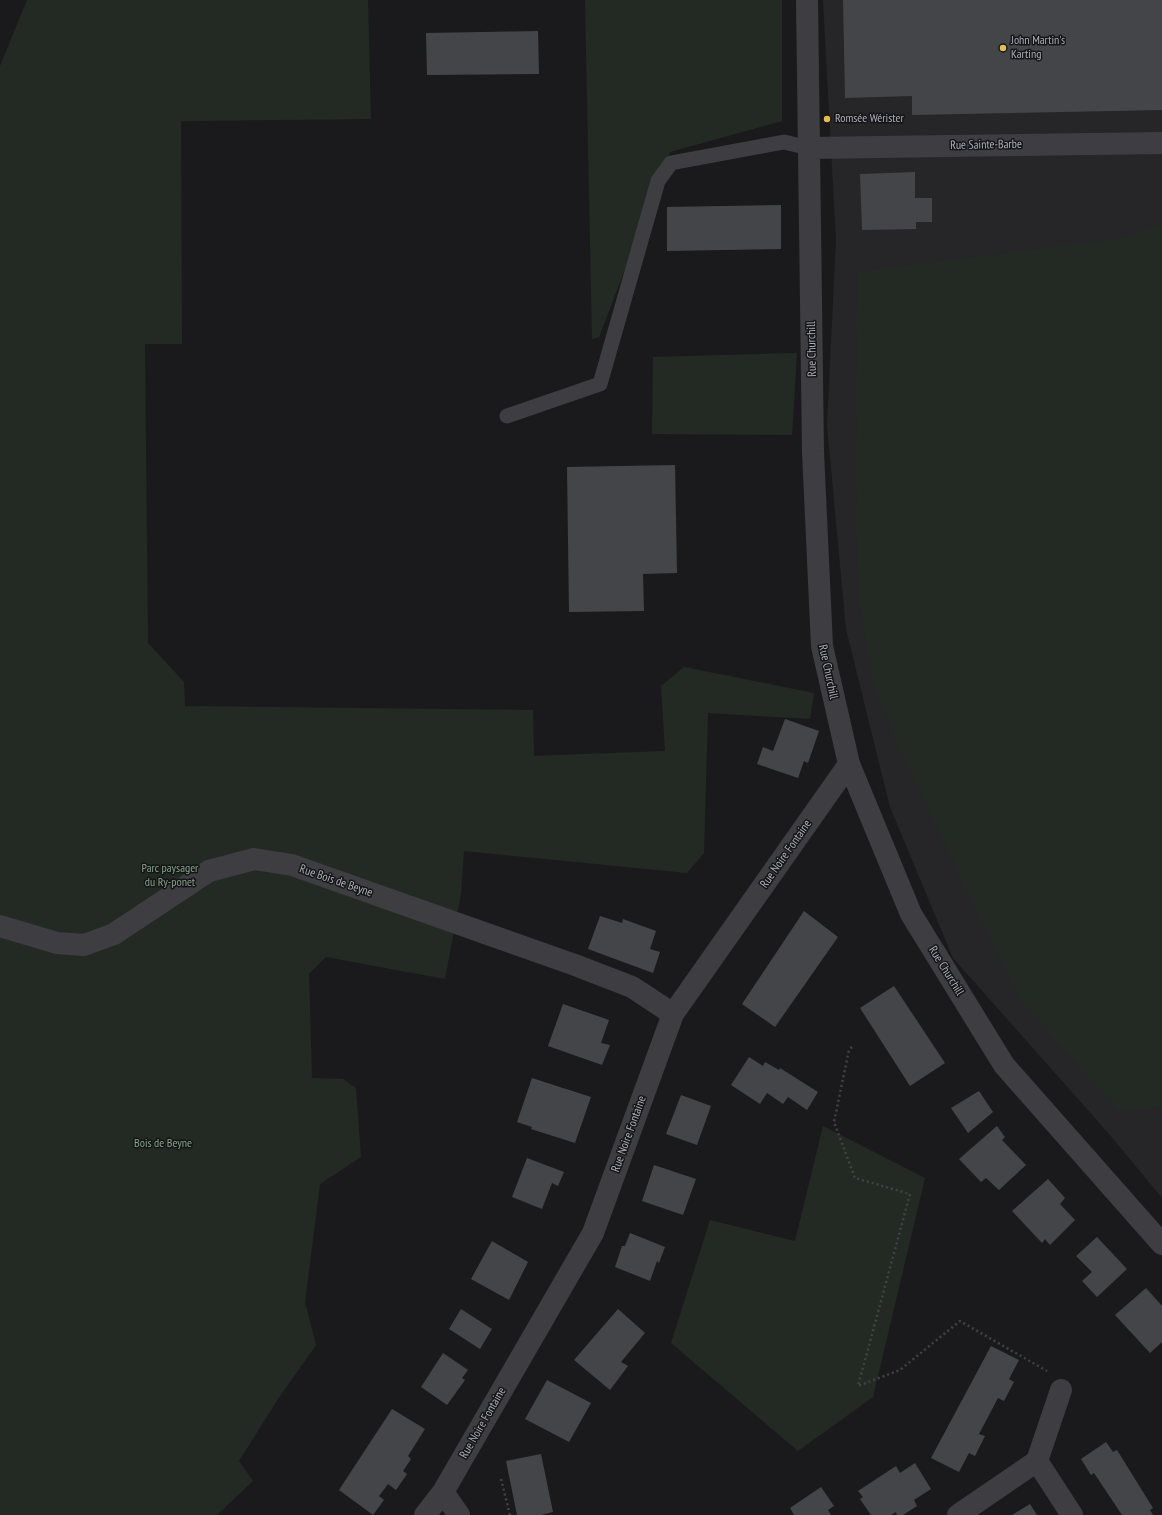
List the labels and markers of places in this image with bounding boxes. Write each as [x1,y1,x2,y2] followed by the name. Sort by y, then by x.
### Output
[1011,34,1065,62] place label: John Martin's Karting
[998,43,1008,53] marker: John Martin's Karting
[835,112,904,126] place label: Romsée Wérister
[822,114,832,124] marker: Romsée Wérister

